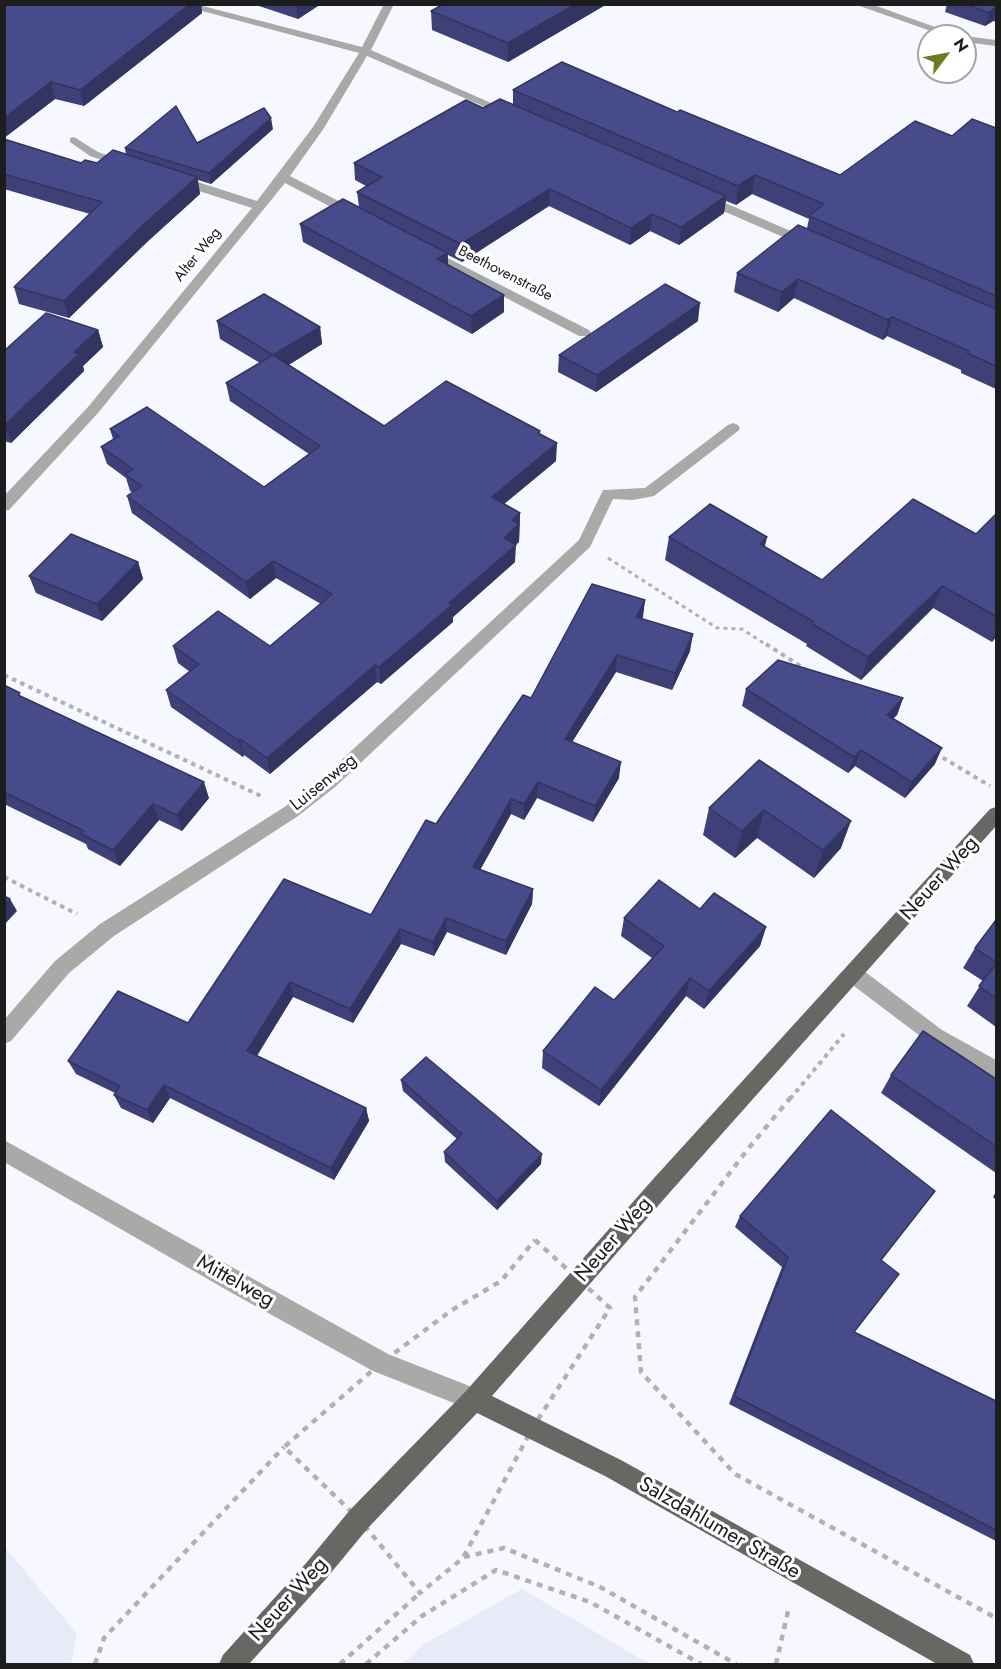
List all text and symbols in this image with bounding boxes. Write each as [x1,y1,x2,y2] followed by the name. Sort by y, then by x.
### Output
[917,24,977,84] north arrow
[948,34,974,57] text: N
[171,224,225,286] street label: Alter Weg
[455,243,555,305] street label: Beethovenstraße
[286,750,362,816] street label: Luisenweg
[896,832,984,926] street label: Neuer Weg
[570,1192,658,1288] street label: Neuer Weg
[192,1250,278,1314] street label: Mittelweg
[634,1473,804,1585] street label: Salzdahlumer Straße
[245,1553,333,1647] street label: Neuer Weg

